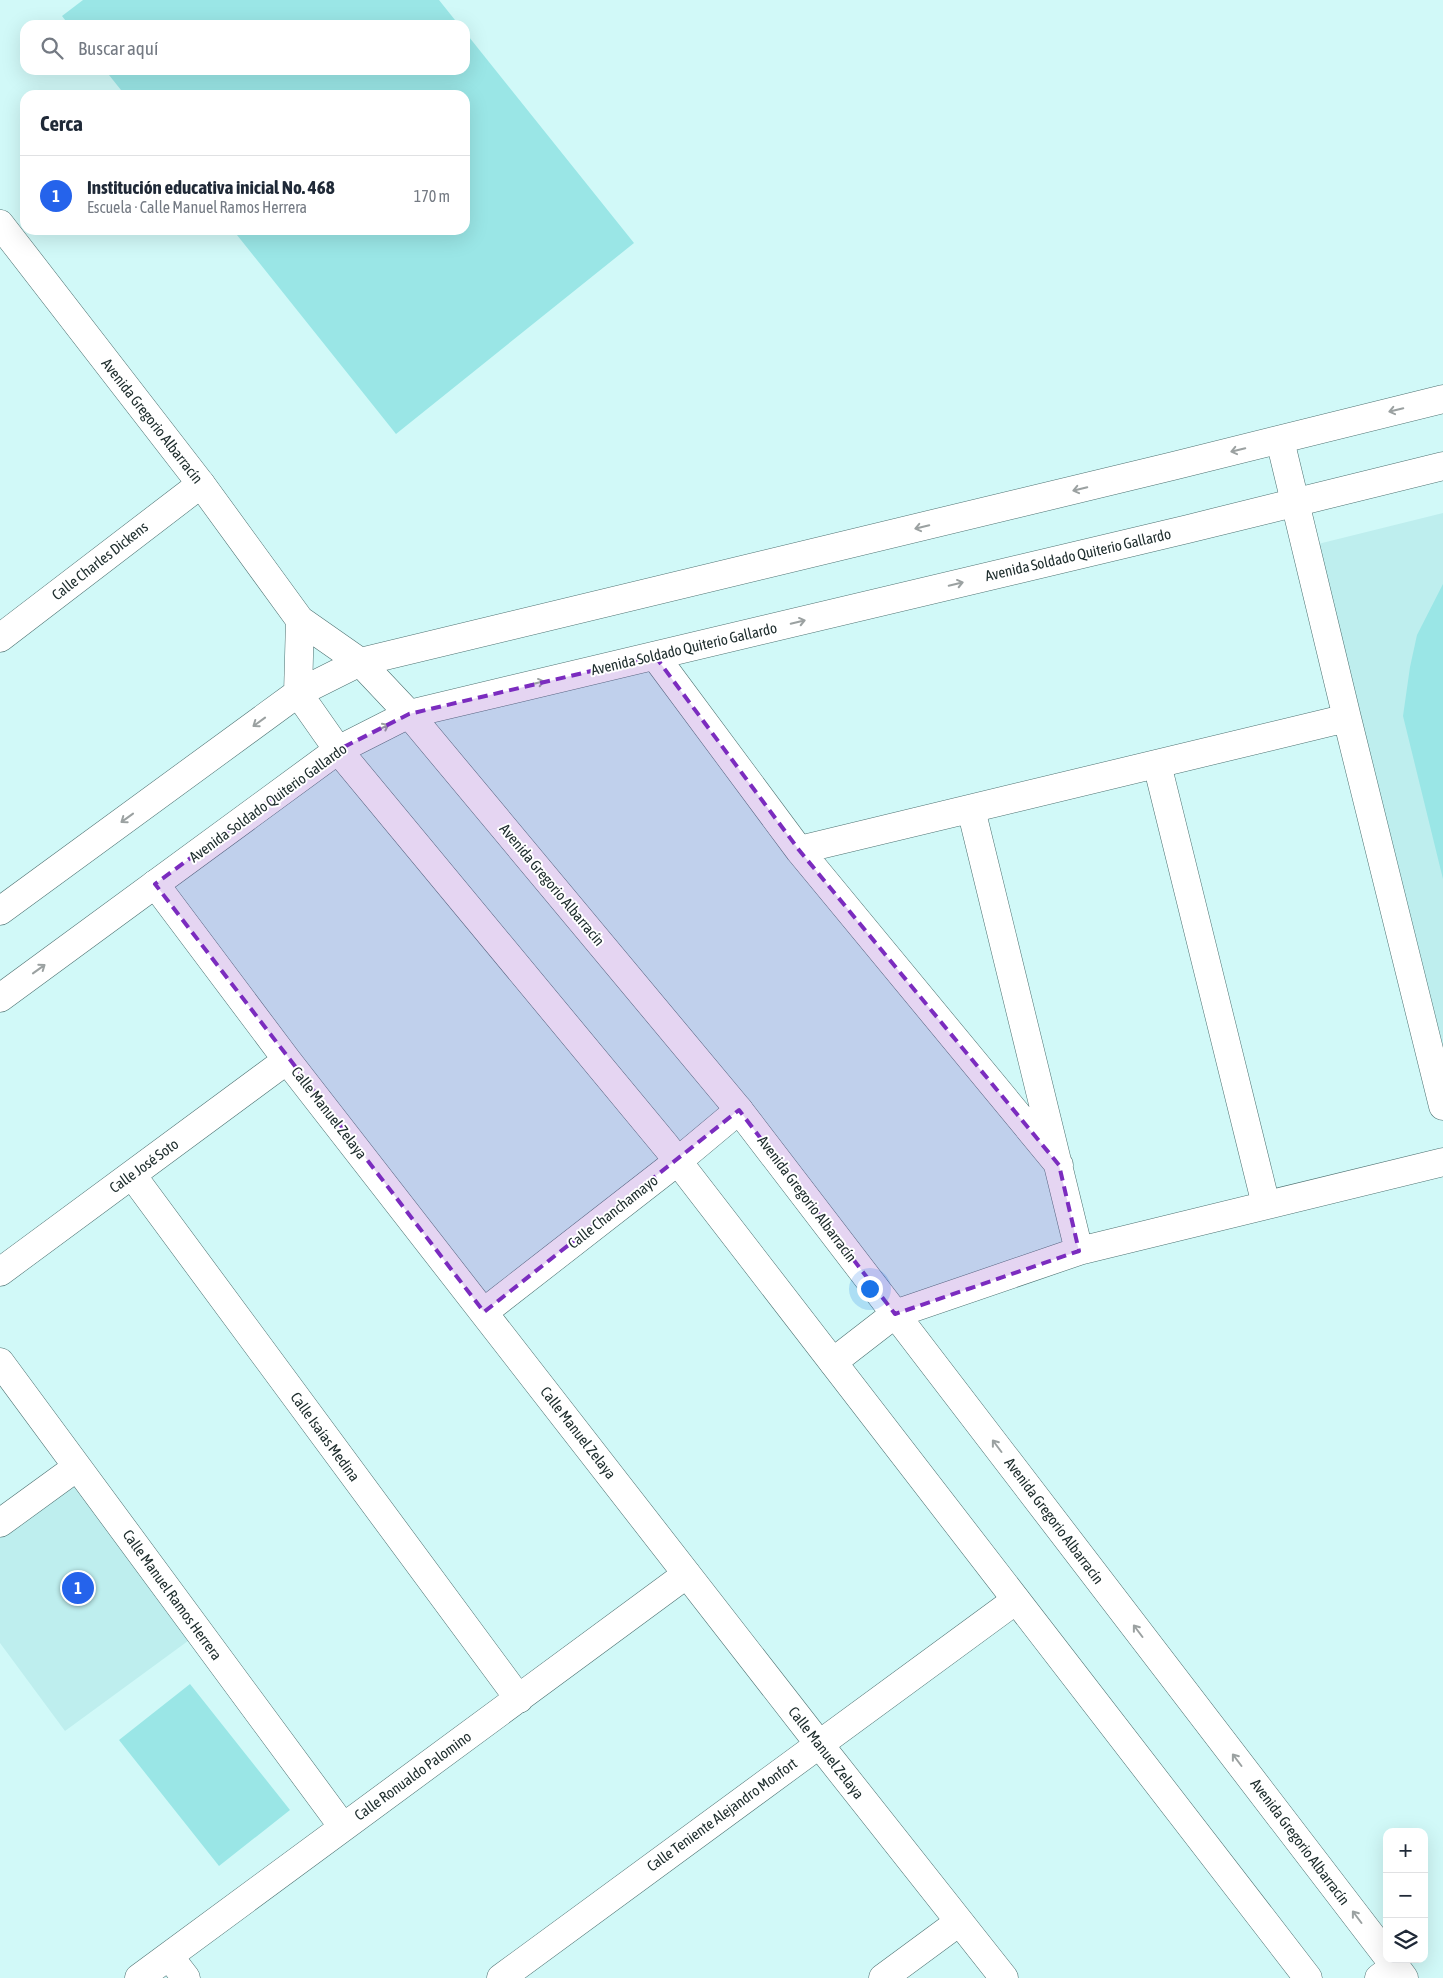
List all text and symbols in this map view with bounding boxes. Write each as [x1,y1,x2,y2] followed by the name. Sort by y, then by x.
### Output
[20,20,470,75] search box
[38,34,66,62] icon: search
[78,37,158,59] text: Buscar aquí
[40,111,83,135] text: Cerca
[87,176,335,198] text: Institución educativa inicial No. 468
[52,187,60,205] text: 1
[414,187,450,205] text: 170 m
[87,198,307,216] text: Escuela · Calle Manuel Ramos Herrera
[98,355,206,486] street label: Avenida Gregorio Albarracín
[1388,406,1404,416] one-way arrow
[1231,446,1247,455] one-way arrow
[1073,485,1089,494] one-way arrow
[48,518,151,603] street label: Calle Charles Dickens
[915,523,931,532] one-way arrow
[983,525,1173,584] street label: Avenida Soldado Quiterio Gallardo
[947,579,963,588] one-way arrow
[789,617,805,626] one-way arrow
[589,619,779,678] street label: Avenida Soldado Quiterio Gallardo
[529,678,545,687] one-way arrow
[252,717,266,727] one-way arrow
[374,723,389,733] one-way arrow
[186,740,350,865] street label: Avenida Soldado Quiterio Gallardo
[121,813,135,823] one-way arrow
[496,820,608,949] street label: Avenida Gregorio Albarracín
[32,964,46,974] one-way arrow
[288,1063,371,1162] street label: Calle Manuel Zelaya
[754,1132,860,1265] street label: Avenida Gregorio Albarracín
[106,1135,181,1196] street label: Calle José Soto
[564,1171,661,1252] street label: Calle Chanchamayo
[857,1276,883,1302] your location
[537,1383,620,1482] street label: Calle Manuel Zelaya
[287,1389,363,1485] street label: Calle Isaías Medina
[991,1440,1002,1453] one-way arrow
[1001,1454,1107,1587] street label: Avenida Gregorio Albarracín
[119,1526,225,1663] street label: Calle Manuel Ramos Herrera
[62,1569,94,1607] pin: 1
[1133,1624,1143,1638] one-way arrow
[785,1703,868,1802] street label: Calle Manuel Zelaya
[351,1728,474,1824] street label: Calle Ronualdo Palomino
[1232,1753,1242,1767] one-way arrow
[643,1754,800,1875] street label: Calle Teniente Alejandro Monfort
[1247,1775,1353,1908] street label: Avenida Gregorio Albarracín
[1383,1828,1428,1963] map controls
[1383,1828,1428,1873] button: +
[1383,1873,1428,1918] button: −
[1352,1910,1362,1924] one-way arrow
[1383,1918,1428,1963] button: layers

